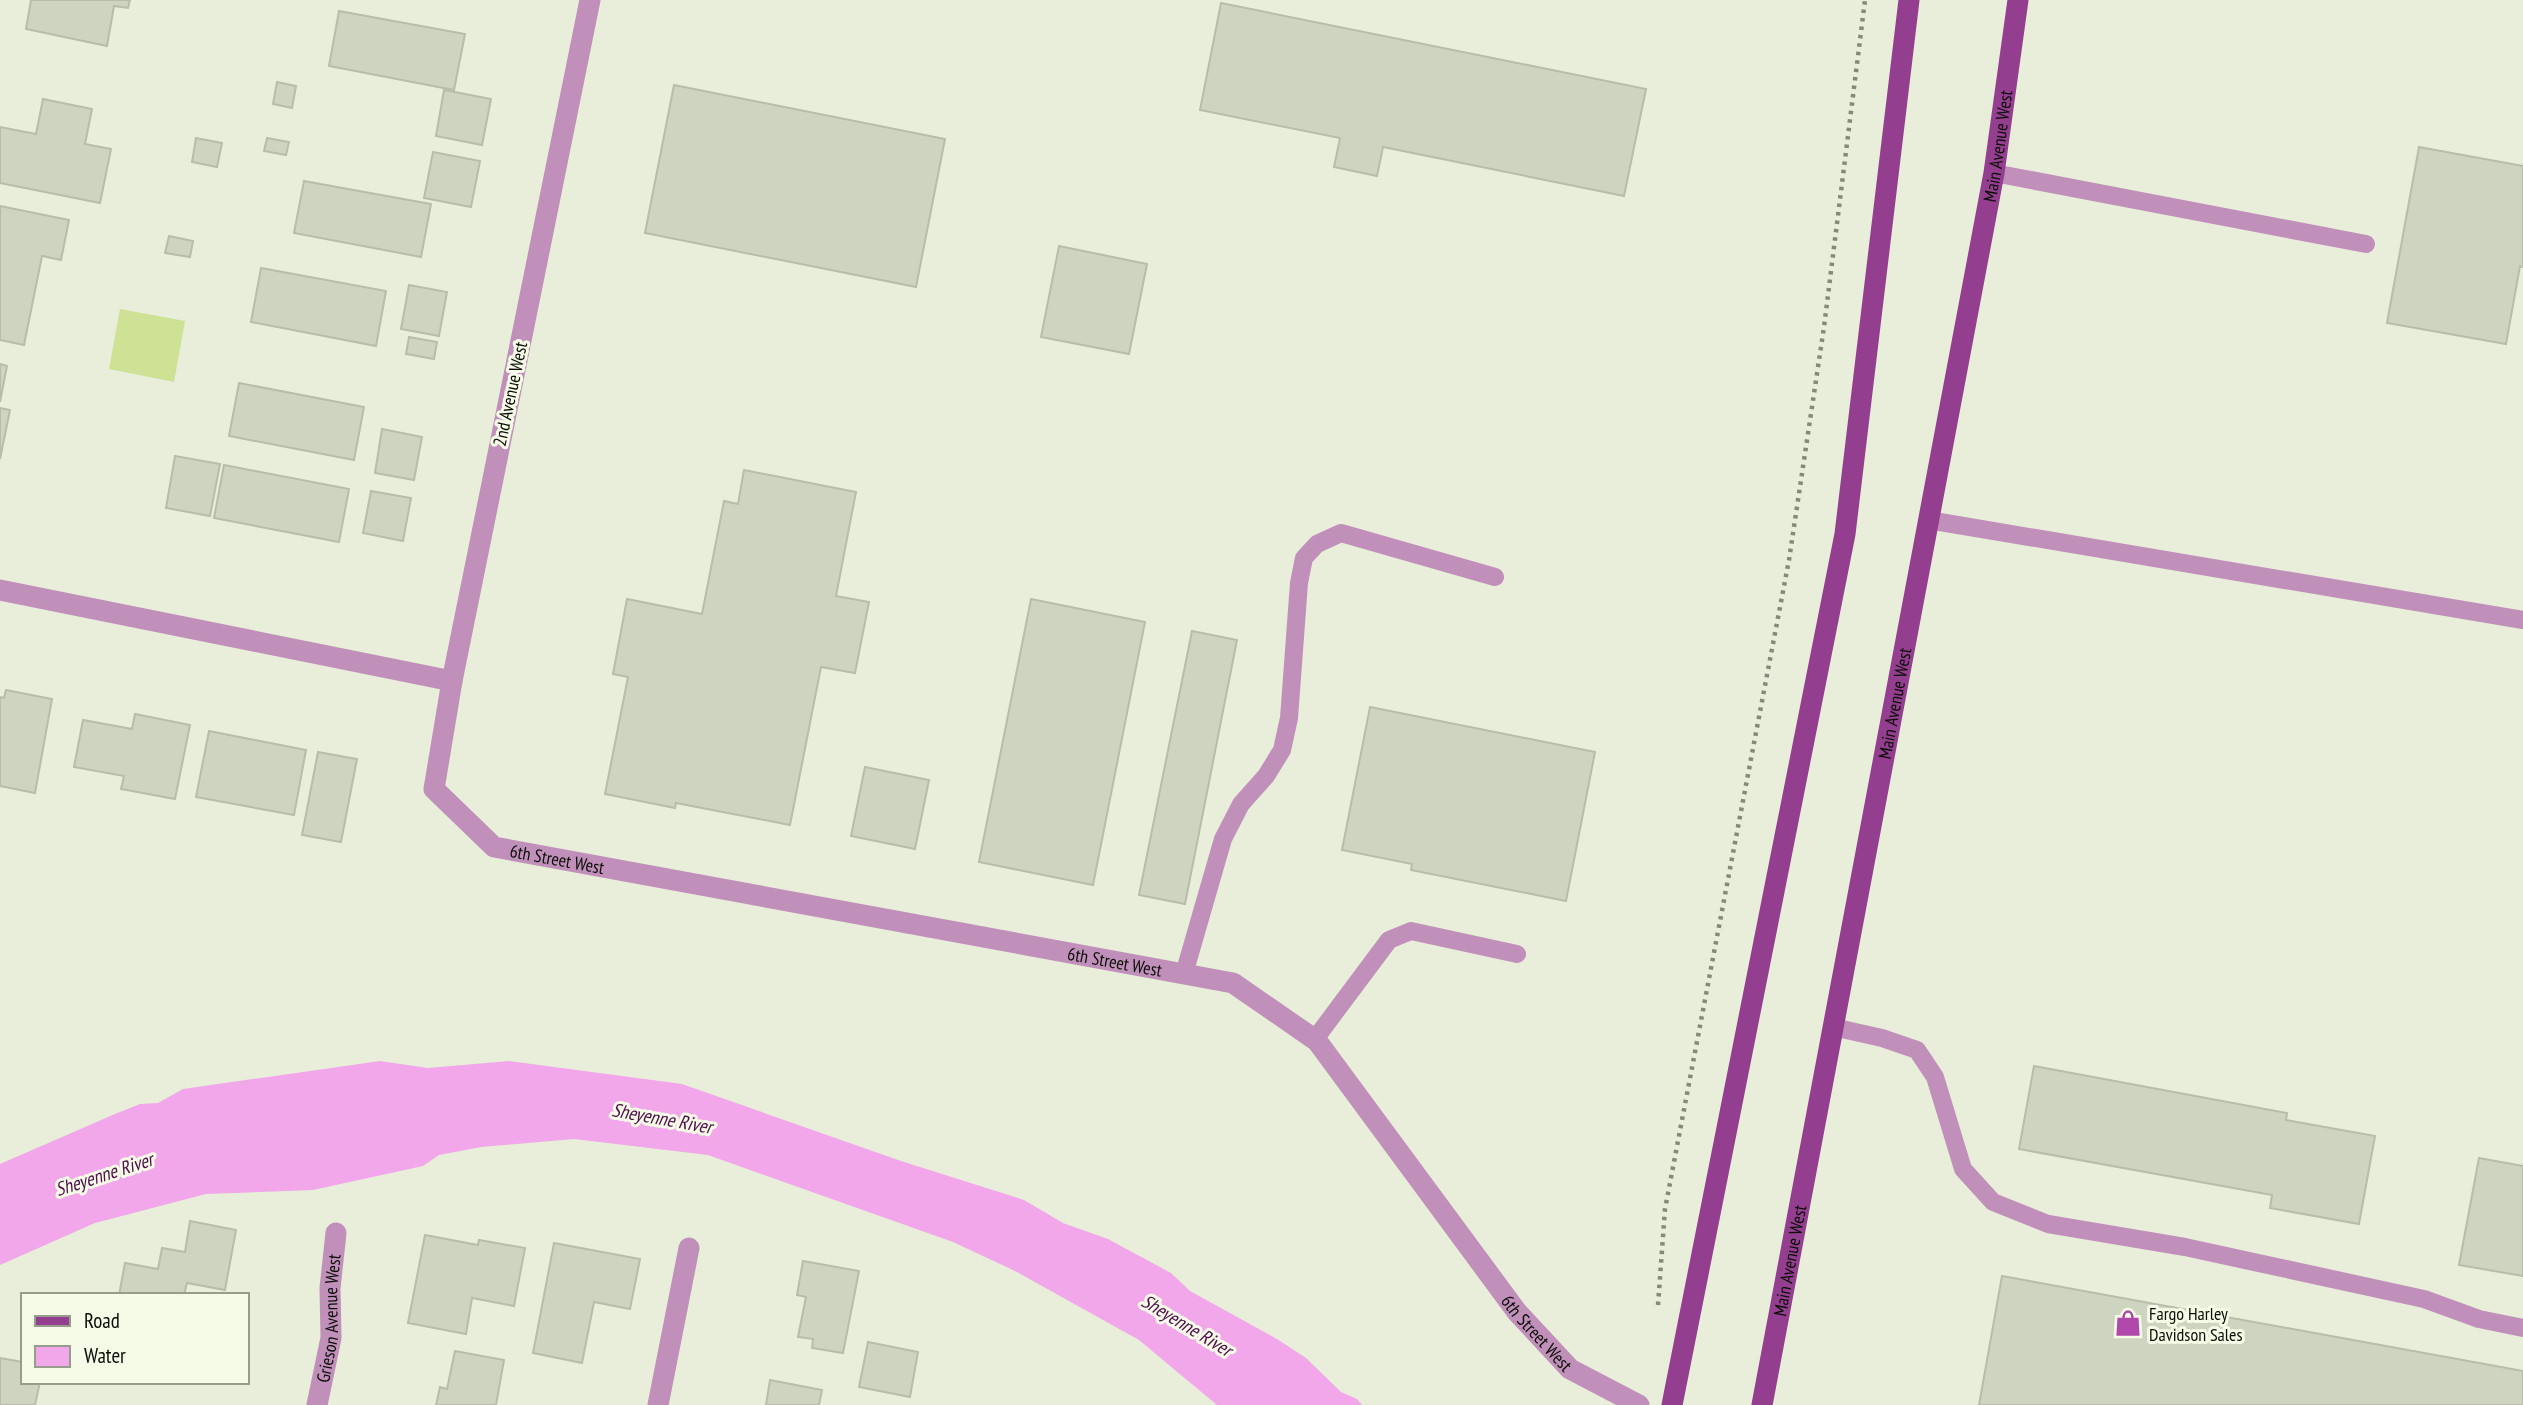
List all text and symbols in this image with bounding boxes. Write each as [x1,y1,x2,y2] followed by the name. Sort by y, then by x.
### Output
[1977,88,2017,204] street label: Main Avenue West
[488,340,532,448] street label: 2nd Avenue West
[1872,646,1916,761] street label: Main Avenue West
[508,839,606,879] street label: 6th Street West
[1066,941,1164,981] street label: 6th Street West
[610,1097,717,1139] water label: Sheyenne River
[52,1146,159,1201] water label: Sheyenne River
[1767,1203,1811,1318] street label: Main Avenue West
[311,1253,345,1384] street label: Grieson Avenue West
[1137,1289,1239,1363] water label: Sheyenne River
[1497,1290,1578,1376] street label: 6th Street West
[21,1293,248,1384] legend
[2149,1302,2243,1346] place label: Fargo Harley Davidson Sales
[84,1307,120,1334] text: Road
[2113,1308,2143,1338] shop icon: Fargo Harley Davidson Sales
[84,1342,126,1369] text: Water

